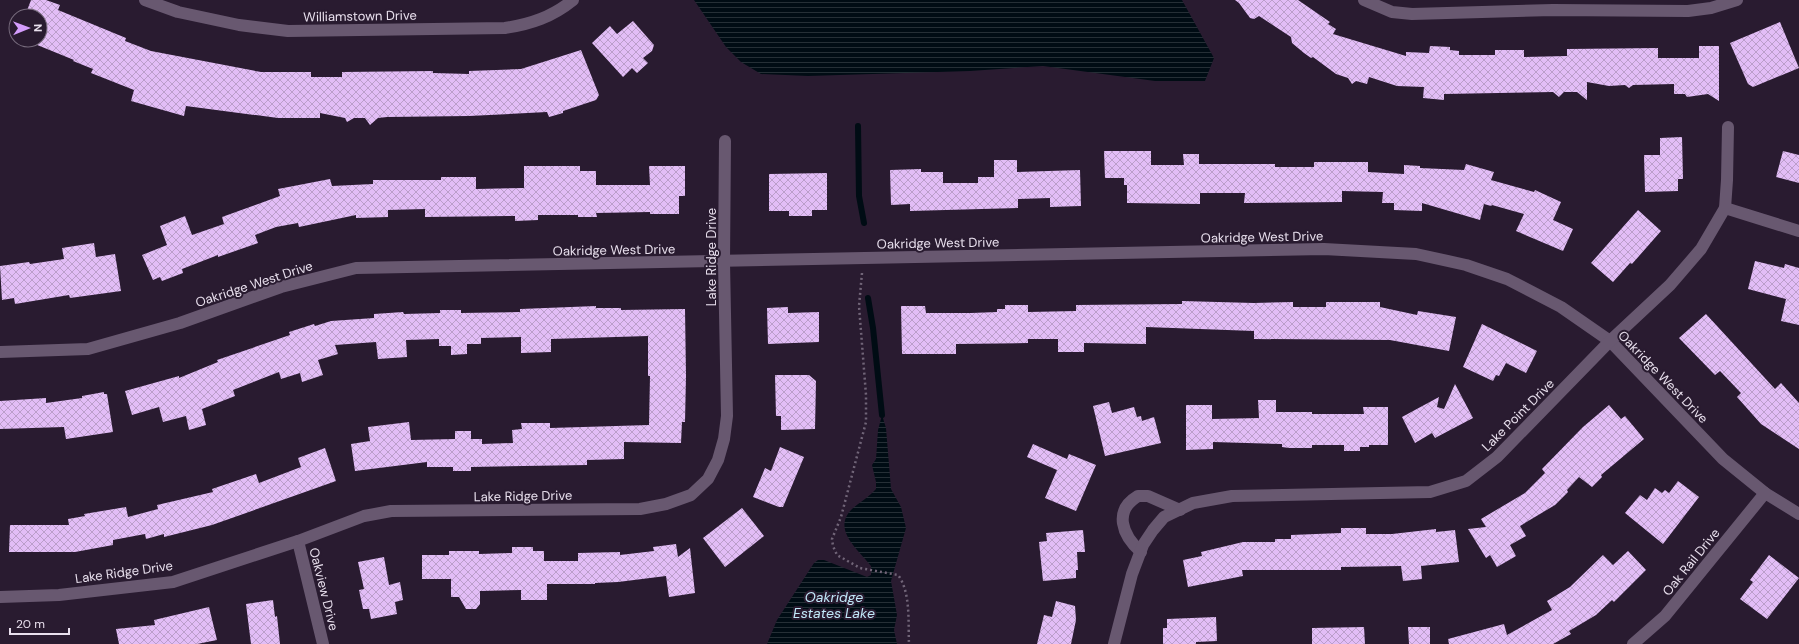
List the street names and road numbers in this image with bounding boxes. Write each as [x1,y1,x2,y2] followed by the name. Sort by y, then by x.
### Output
[303,7,417,25] street label: Williamstown Drive
[703,208,720,306] street label: Lake Ridge Drive
[1201,227,1323,247] street label: Oakridge West Drive
[877,233,999,253] street label: Oakridge West Drive
[553,240,675,260] street label: Oakridge West Drive
[193,257,315,311] street label: Oakridge West Drive
[1614,327,1712,427] street label: Oakridge West Drive
[1478,375,1558,455] street label: Lake Point Drive
[474,487,572,505] street label: Lake Ridge Drive
[1659,525,1723,599] street label: Oak Rail Drive
[305,546,343,632] street label: Oakview Drive
[74,557,174,587] street label: Lake Ridge Drive

